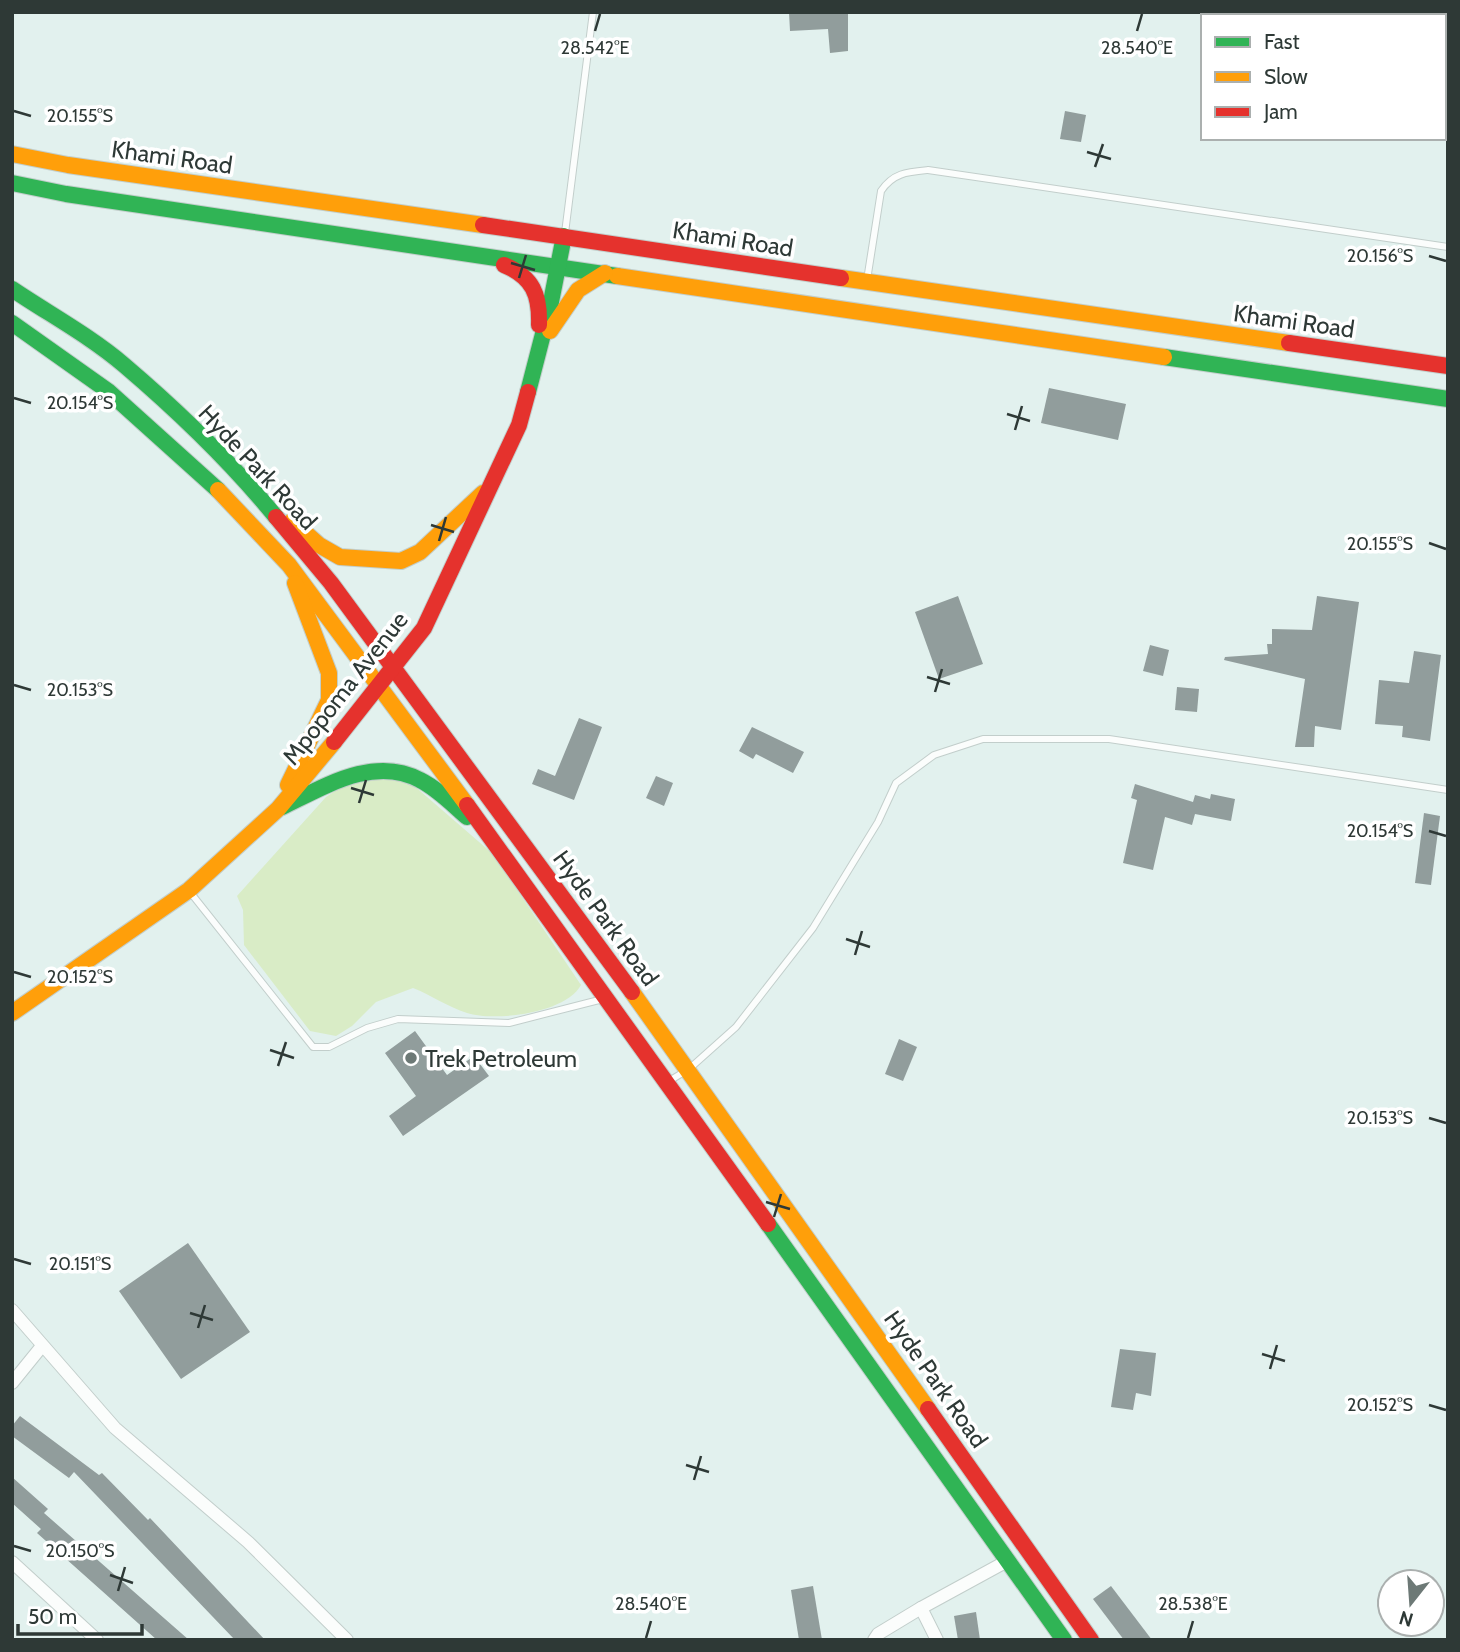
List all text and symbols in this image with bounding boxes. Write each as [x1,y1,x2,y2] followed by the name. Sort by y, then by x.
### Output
[1201,14,1446,140] legend
[1264,29,1300,54] text: Fast
[561,37,629,59] text: 28.542°E
[1101,37,1173,59] text: 28.540°E
[1264,64,1308,89] text: Slow
[1263,99,1298,124] text: Jam
[47,105,113,127] text: 20.155°S
[110,134,234,180] street label: Khami Road
[671,215,795,263] street label: Khami Road
[1347,245,1413,267] text: 20.156°S
[1232,298,1356,344] street label: Khami Road
[47,392,113,414] text: 20.154°S
[193,398,323,536] street label: Hyde Park Road
[1347,533,1413,555] text: 20.155°S
[276,606,414,770] street label: Mpopoma Avenue
[47,679,113,701] text: 20.153°S
[1347,820,1413,842] text: 20.154°S
[547,845,665,991] street label: Hyde Park Road
[47,966,113,988] text: 20.152°S
[425,1044,577,1073] place label: Trek Petroleum
[403,1050,419,1066] marker: Trek Petroleum
[1347,1107,1413,1129] text: 20.153°S
[49,1253,111,1275] text: 20.151°S
[878,1305,994,1453] street label: Hyde Park Road
[1347,1394,1413,1416] text: 20.152°S
[45,1540,115,1562] text: 20.150°S
[1376,1568,1446,1638] north arrow
[18,1592,142,1636] scale bar
[615,1593,687,1615] text: 28.540°E
[1158,1593,1228,1615] text: 28.538°E
[28,1604,77,1629] text: 50 m
[1396,1606,1416,1632] text: N

